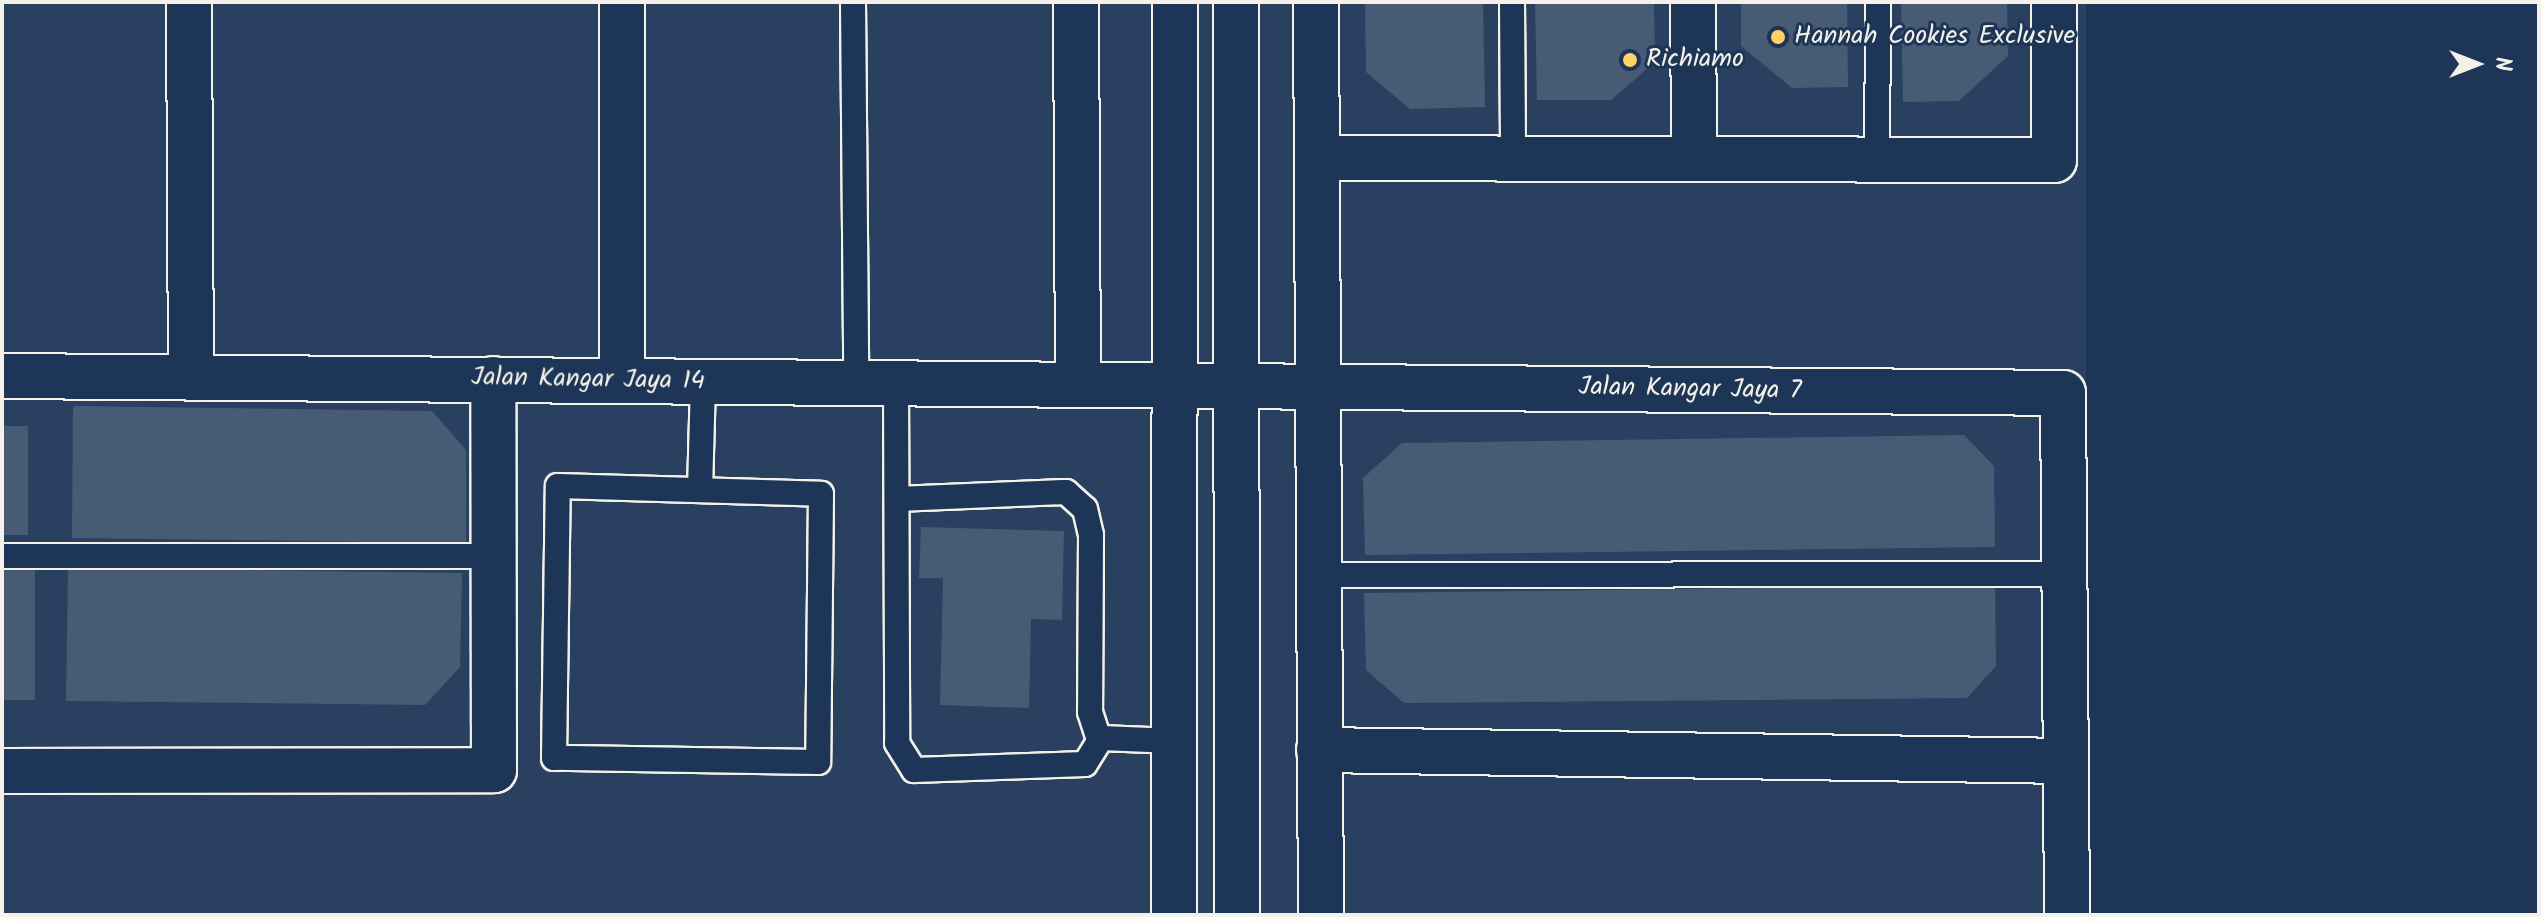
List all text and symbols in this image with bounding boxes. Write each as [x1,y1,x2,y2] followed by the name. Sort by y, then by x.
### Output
[1794,21,2075,53] place label: Hannah Cookies Exclusive
[2437,24,2517,104] north arrow
[1769,28,1787,46] marker: Hannah Cookies Exclusive
[1646,44,1744,76] place label: Richiamo
[1621,51,1639,69] marker: Richiamo
[2484,57,2519,71] text: N
[471,362,705,398] street label: Jalan Kangar Jaya 14
[1578,372,1802,408] street label: Jalan Kangar Jaya 7

